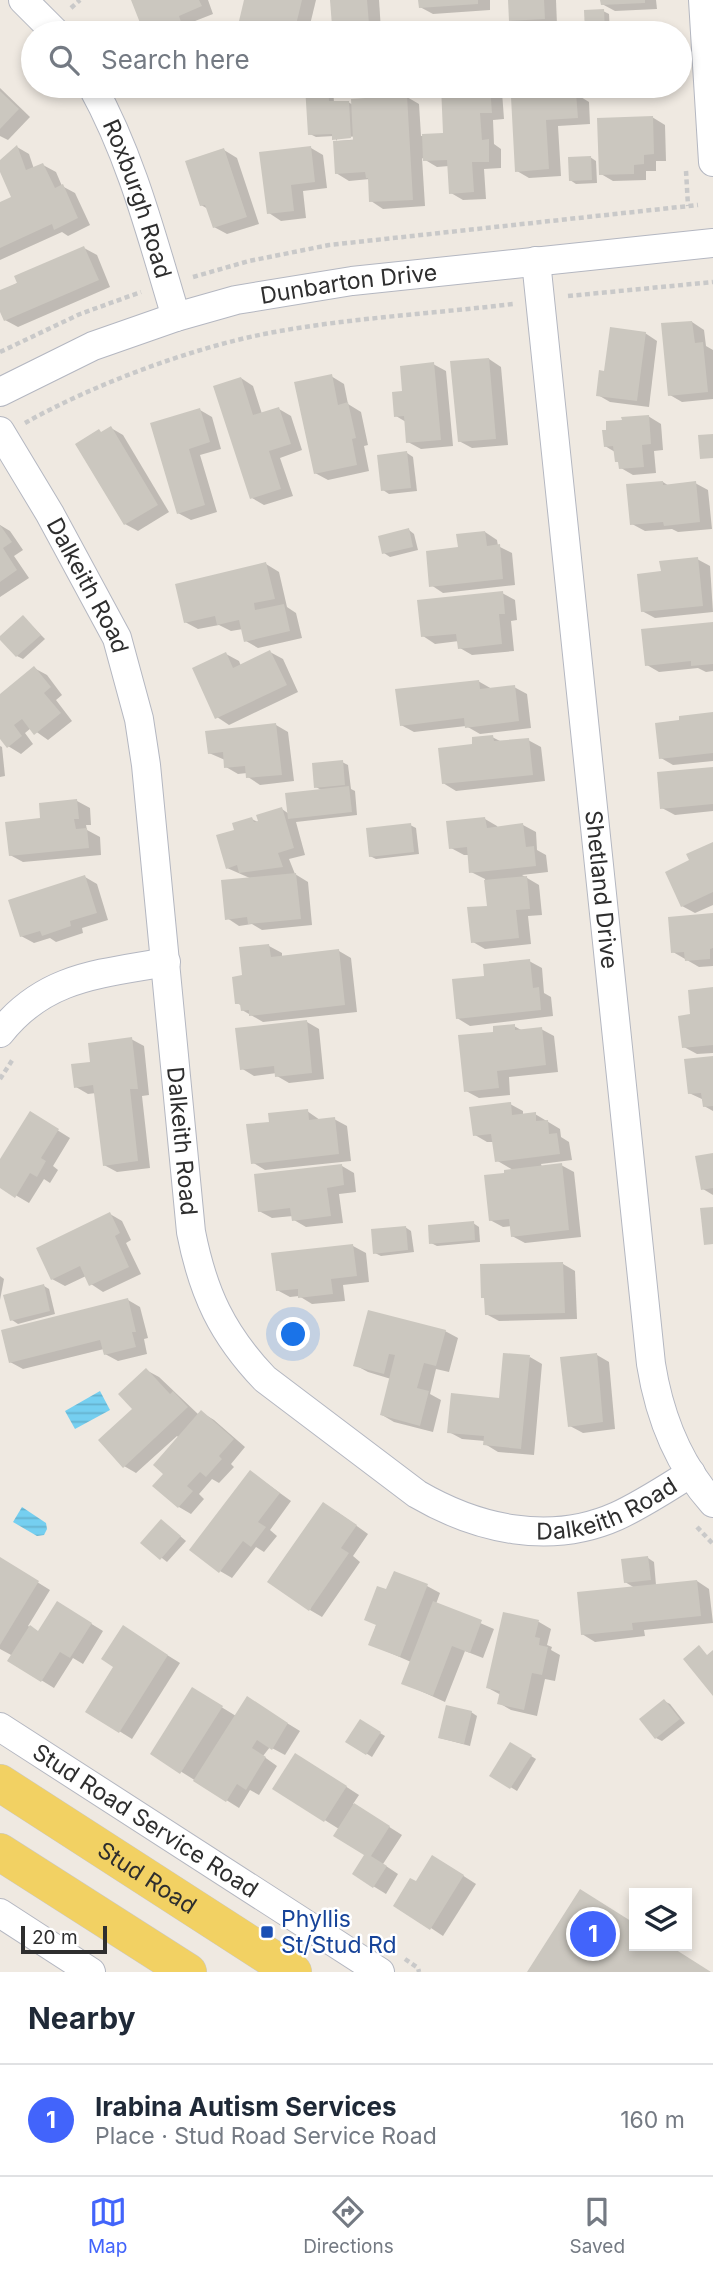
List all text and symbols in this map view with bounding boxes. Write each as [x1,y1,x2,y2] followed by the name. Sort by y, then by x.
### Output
[21,21,692,98] search box
[45,41,83,79] icon: search
[101,44,250,75] text: Search here
[97,115,178,281] street label: Roxburgh Road
[258,258,439,310] street label: Dunbarton Drive
[41,513,134,656] street label: Dalkeith Road
[579,809,624,970] street label: Shetland Drive
[161,1065,203,1217] street label: Dalkeith Road
[276,1317,310,1351] your location
[536,1471,682,1546] street label: Dalkeith Road
[27,1737,263,1903] street label: Stud Road Service Road
[92,1836,200,1920] street label: Stud Road
[629,1888,692,1951] map controls
[629,1888,692,1951] button: layers
[281,1905,397,1959] place label: Phyllis St/Stud Rd
[570,1908,616,1960] pin: 1
[21,1923,107,1955] scale bar
[259,1924,275,1940] marker: Phyllis St/Stud Rd
[32,1926,78,1949] text: 20 m
[28,2000,136,2036] text: Nearby
[95,2091,397,2122] text: Irabina Autism Services
[46,2106,56,2134] text: 1
[620,2106,685,2134] text: 160 m
[95,2122,437,2150] text: Place · Stud Road Service Road
[88,2193,127,2258] tab: Map
[303,2193,394,2258] tab: Directions
[569,2193,625,2258] tab: Saved

